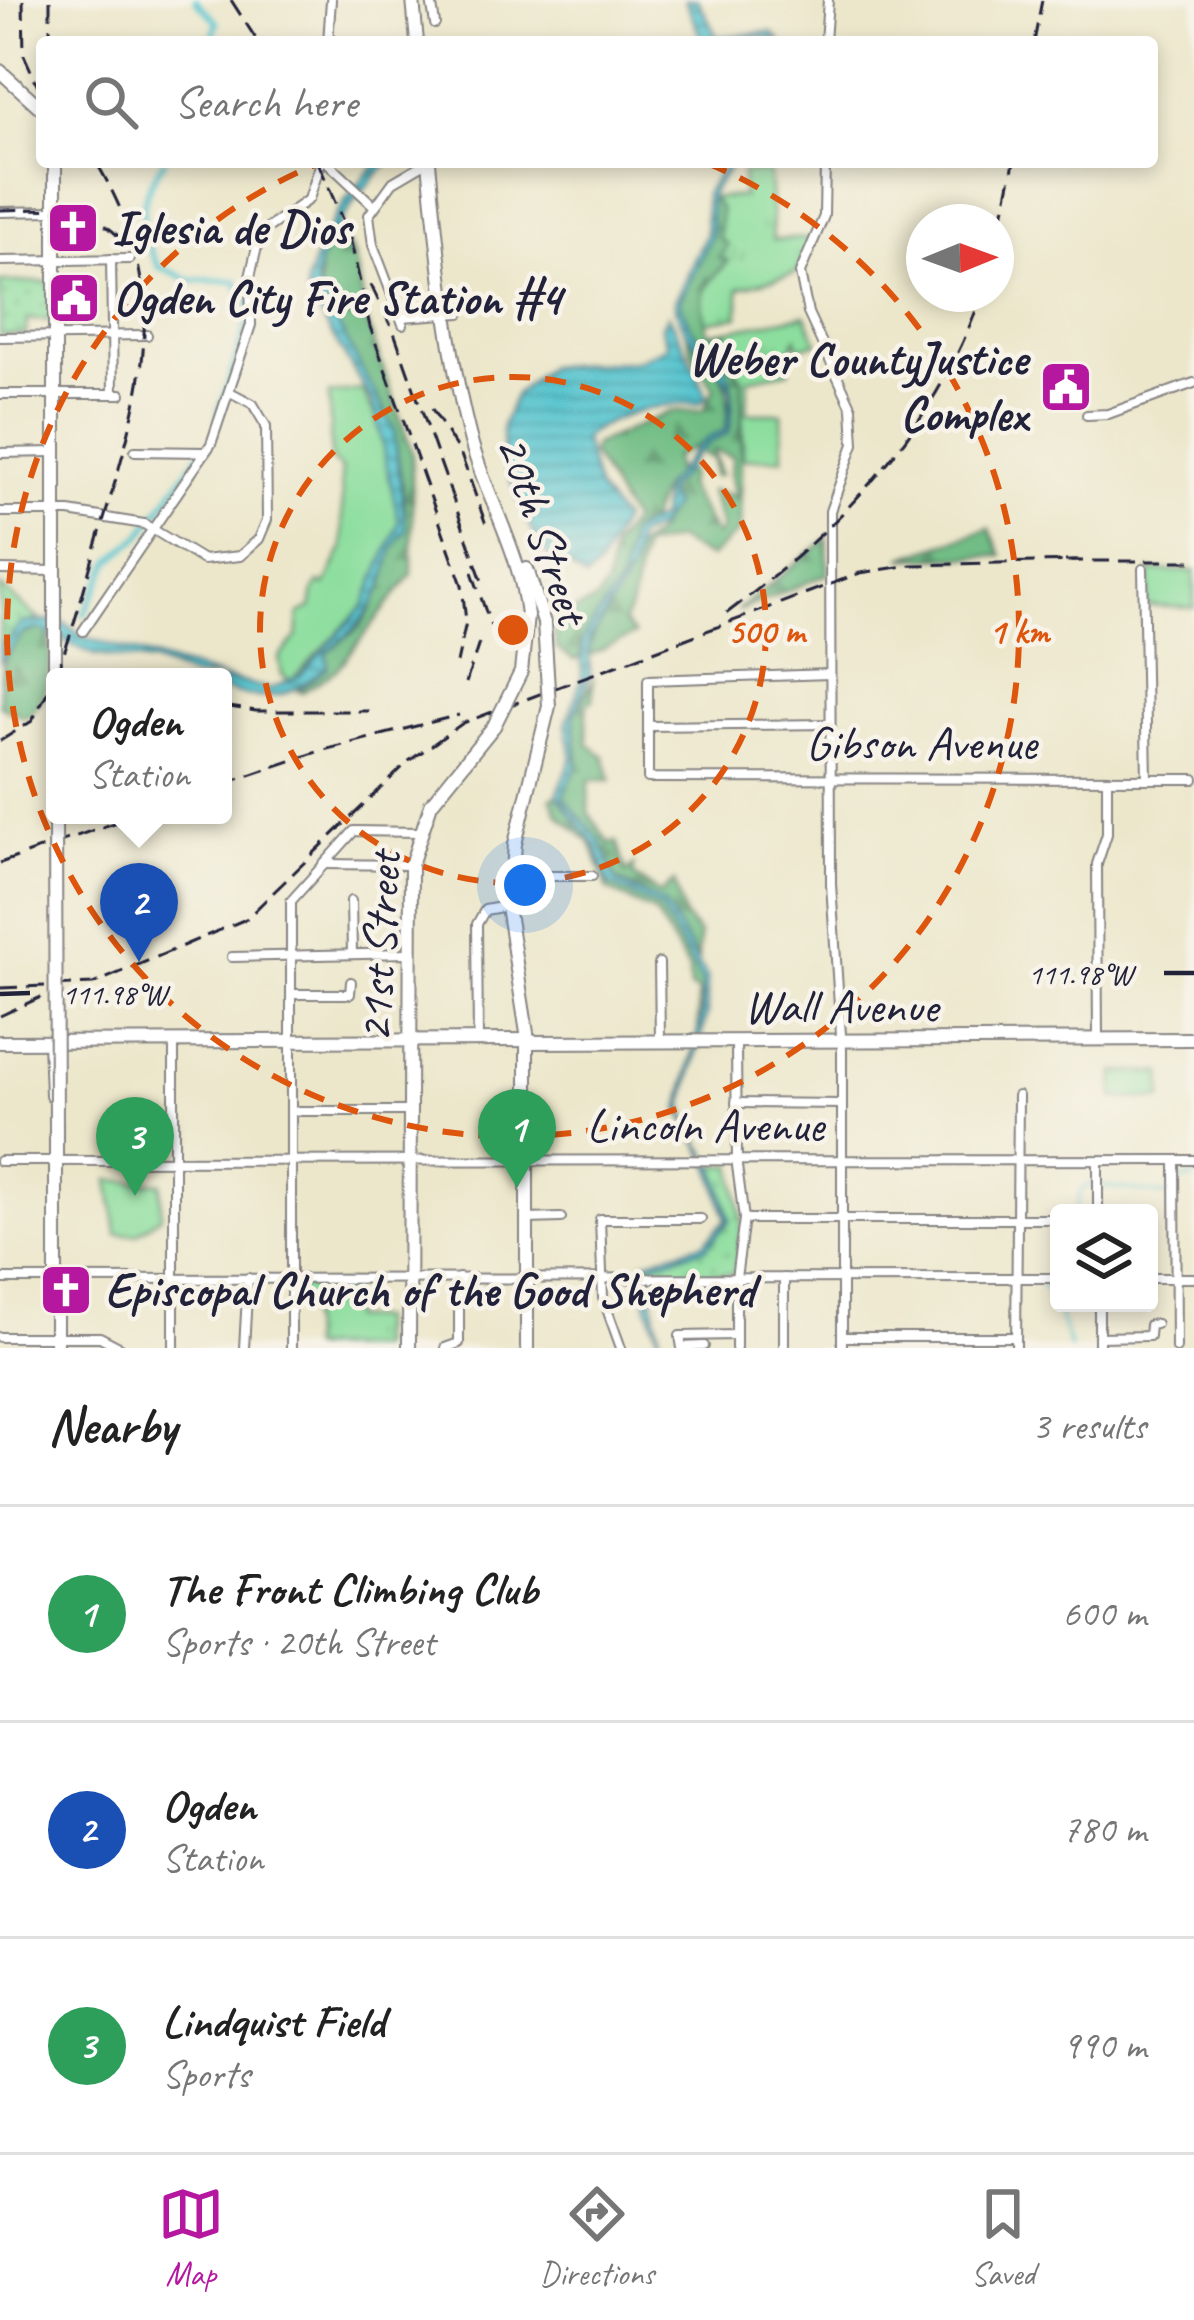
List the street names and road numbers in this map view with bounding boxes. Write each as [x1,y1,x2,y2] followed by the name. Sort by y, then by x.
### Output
[483,427,605,635] street label: 20th Street
[806,713,1040,773] street label: Gibson Avenue
[344,846,414,1044] street label: 21st Street
[744,976,941,1036] street label: Wall Avenue
[586,1095,827,1155] street label: Lincoln Avenue

